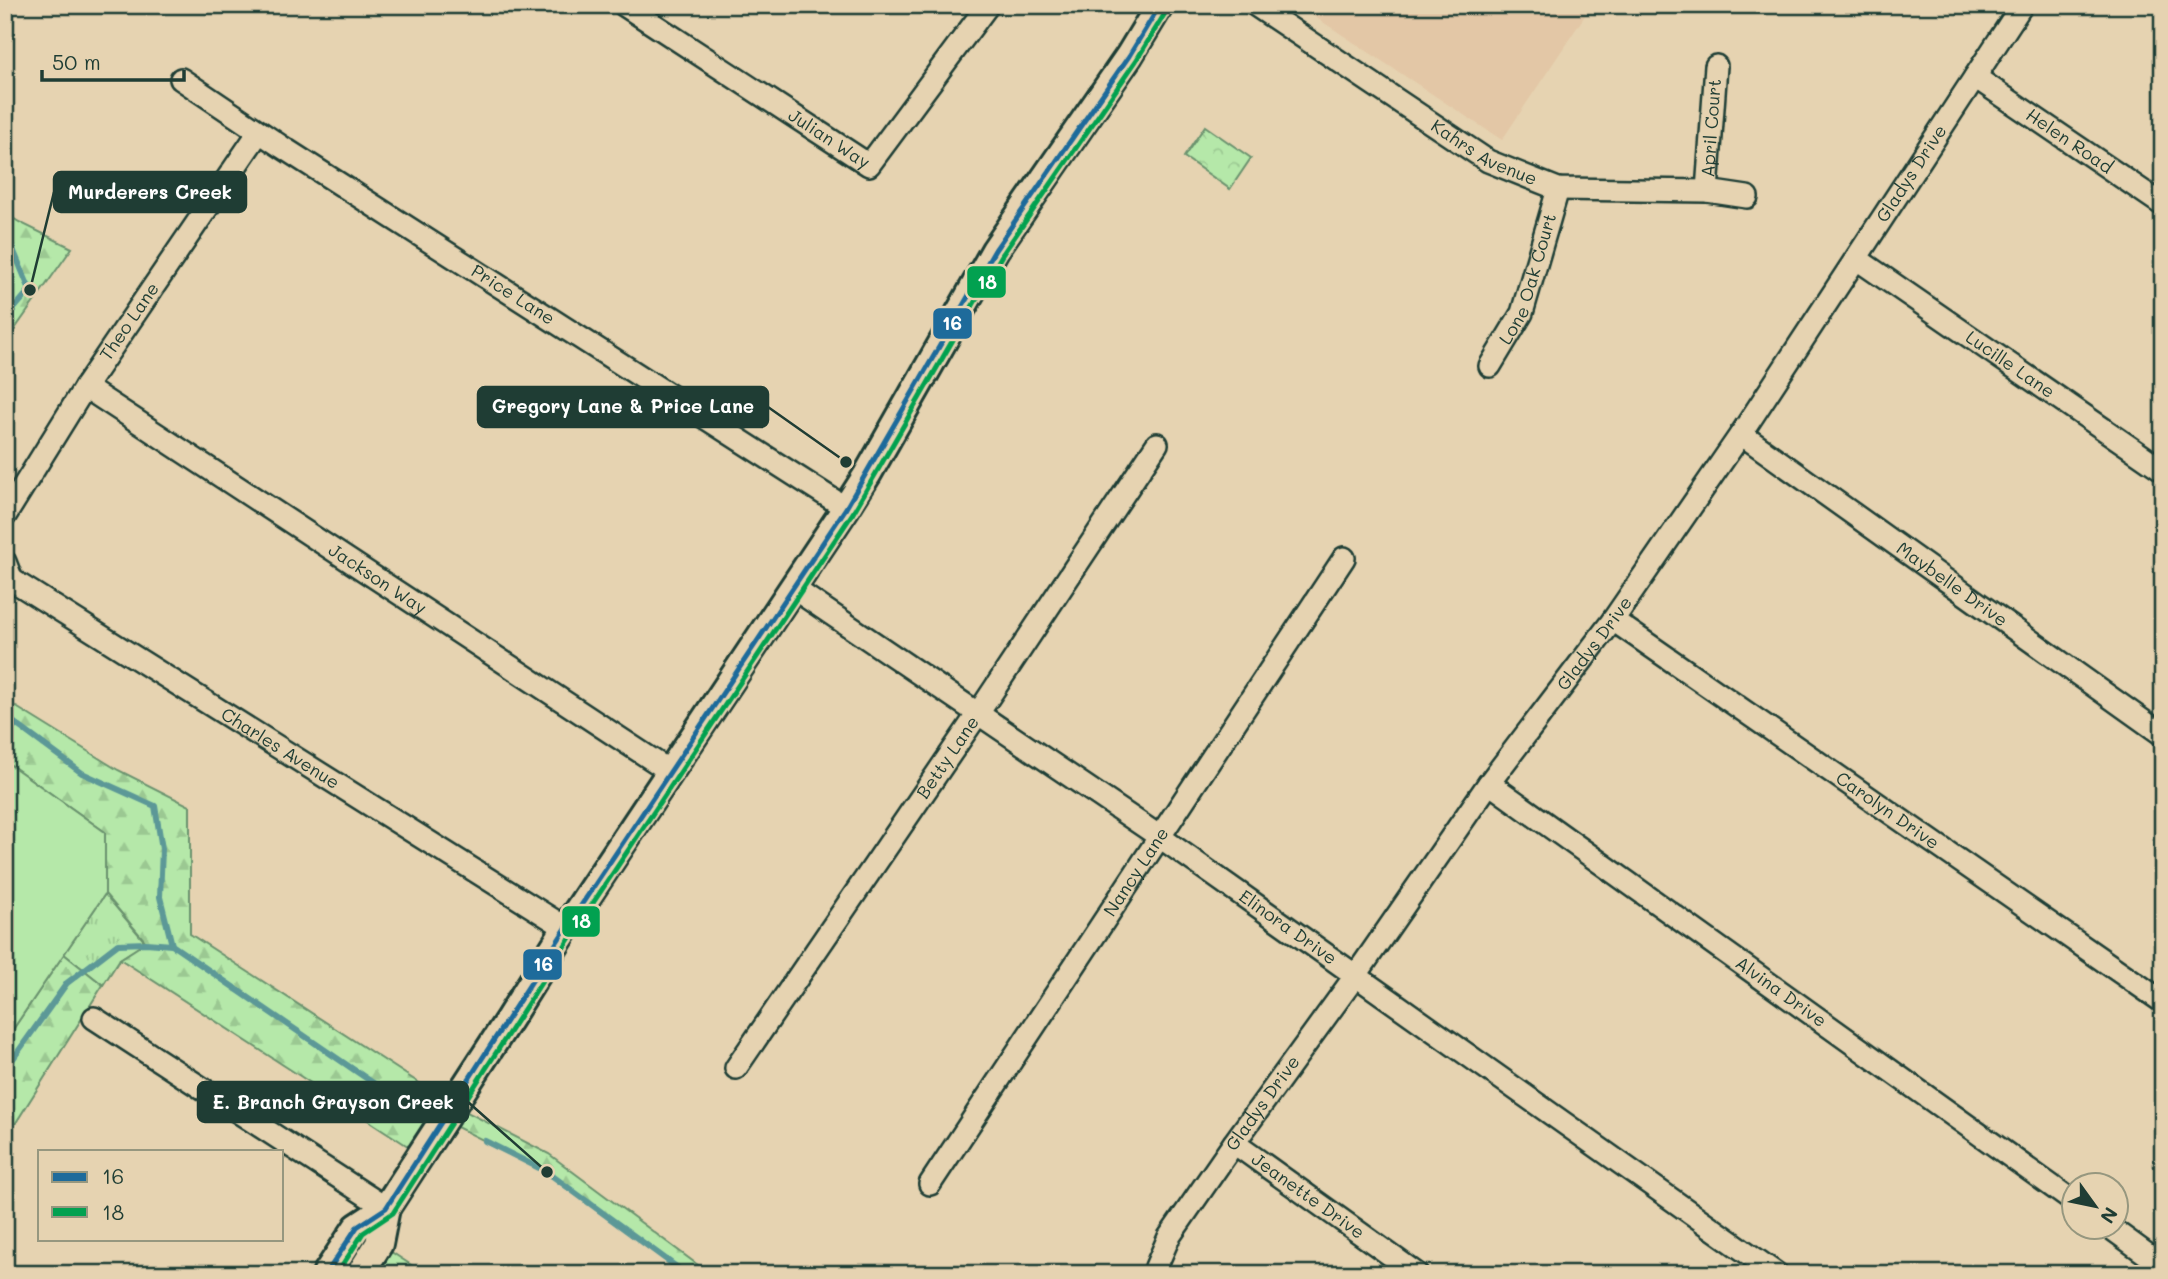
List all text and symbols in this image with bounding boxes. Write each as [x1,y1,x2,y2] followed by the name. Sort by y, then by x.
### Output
[42,38,184,82] scale bar
[52,48,101,75] text: 50 m
[1695,78,1726,178] street label: April Court
[2022,102,2118,178] street label: Helen Road
[784,103,875,174] street label: Julian Way
[1427,113,1541,190] street label: Kahrs Avenue
[1870,120,1951,227] street label: Gladys Drive
[54,172,246,212] callout: Murderers Creek
[68,179,232,204] text: Murderers Creek
[1493,210,1561,349] street label: Lone Oak Court
[467,258,560,330] street label: Price Lane
[966,265,1007,299] line badge: 18
[977,269,997,294] text: 18
[94,277,164,365] street label: Theo Lane
[932,307,973,340] line badge: 16
[942,310,962,335] text: 16
[1961,325,2060,403] street label: Lucille Lane
[478,387,768,427] callout: Gregory Lane & Price Lane
[492,393,754,418] text: Gregory Lane & Price Lane
[1892,536,2013,631] street label: Maybelle Drive
[324,537,432,619] street label: Jackson Way
[1551,591,1637,695] street label: Gladys Drive
[217,701,345,794] street label: Charles Avenue
[910,711,984,803] street label: Betty Lane
[1831,765,1944,854] street label: Carolyn Drive
[1097,822,1174,921] street label: Nancy Lane
[1235,884,1342,970] street label: Elinora Drive
[561,905,601,938] line badge: 18
[571,908,591,933] text: 18
[522,948,563,981] line badge: 16
[1731,950,1832,1032] street label: Alvina Drive
[533,951,553,976] text: 16
[1219,1050,1305,1155] street label: Gladys Drive
[198,1082,468,1122] callout: E. Branch Grayson Creek
[212,1089,454,1114] text: E. Branch Grayson Creek
[1247,1146,1370,1244] street label: Jeanette Drive
[38,1150,284,1240] legend
[102,1162,124,1189] text: 16
[2060,1170,2130,1240] north arrow
[102,1198,124,1225] text: 18
[2095,1203,2124,1228] text: N

